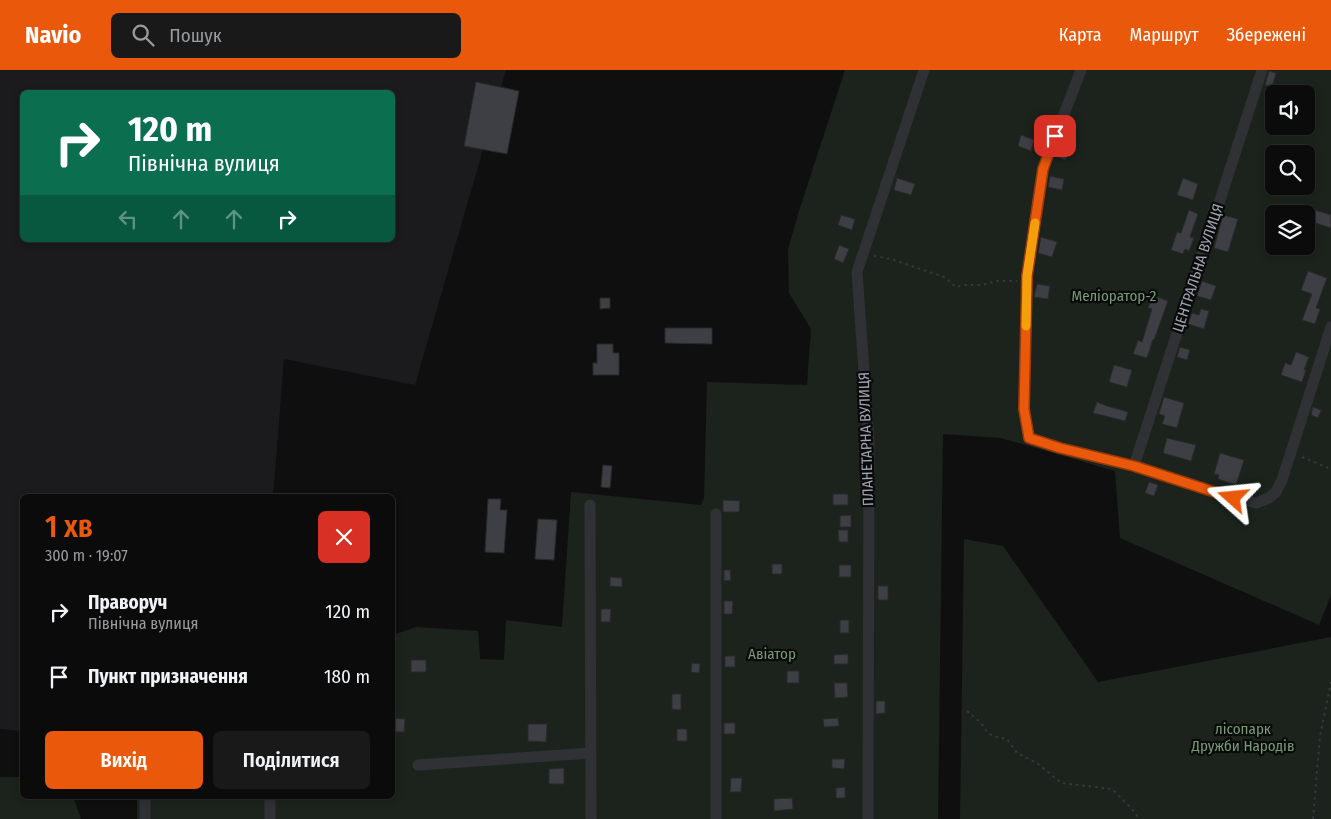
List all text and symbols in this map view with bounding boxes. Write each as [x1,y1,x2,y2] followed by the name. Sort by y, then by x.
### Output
[111,13,461,58] search box
[25,21,81,49] text: Navio
[129,21,157,49] icon: search
[169,24,222,47] text: Пошук
[1059,24,1102,46] text: Карта
[1130,24,1199,46] text: Маршрут
[1227,24,1306,46] text: Збережені
[1265,85,1315,255] map controls
[1265,85,1315,135] button: sound
[128,108,212,150] text: 120 m
[45,110,110,175] icon: right
[1034,115,1076,157] pin
[1041,122,1069,150] icon: arrive
[1265,145,1315,195] button: search
[128,150,280,177] text: Північна вулиця
[1169,201,1227,335] street label: ЦЕНТРАЛЬНА ВУЛИЦЯ
[114,205,142,233] icon: left
[167,205,195,233] icon: ahead
[220,205,248,233] icon: ahead
[273,205,301,233] icon: right
[1265,205,1315,255] button: layers
[1071,287,1157,305] park label: Меліоратор-2
[855,372,877,506] street label: ПЛАНЕТАРНА ВУЛИЦЯ
[1206,471,1258,523] position arrow
[45,509,93,545] text: 1 хв
[318,511,370,563] button: close
[45,546,128,565] text: 300 m · 19:07
[88,591,167,614] text: Праворуч
[45,598,73,626] icon: right
[325,600,370,623] text: 120 m
[88,614,198,633] text: Північна вулиця
[748,645,796,663] park label: Авіатор
[45,663,73,691] icon: arrive
[88,665,248,688] text: Пункт призначення
[324,665,370,688] text: 180 m
[1191,720,1294,755] park label: лісопарк Дружби Народів
[45,731,203,789] button: Вихід
[213,731,370,789] button: Поділитися

